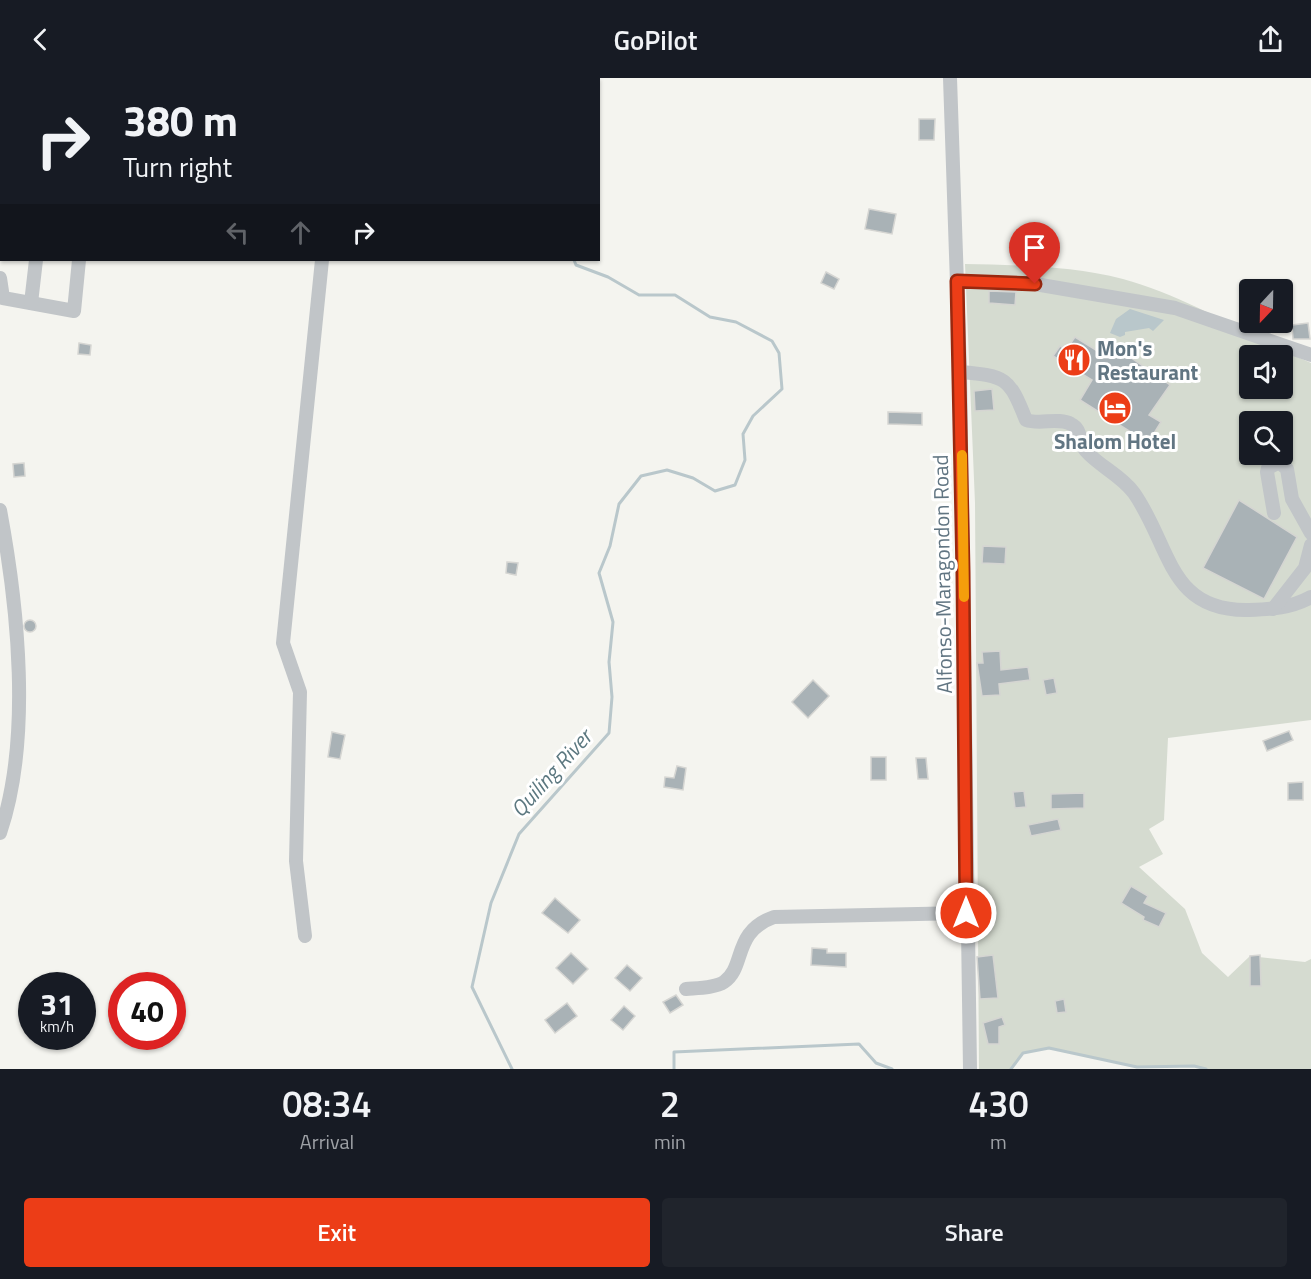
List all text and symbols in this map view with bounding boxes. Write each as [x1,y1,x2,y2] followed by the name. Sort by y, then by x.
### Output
[614,19,697,60] text: GoPilot
[24,23,57,56] icon: back
[1254,23,1287,56] icon: share
[123,88,238,152] text: 380 m
[24,102,102,180] icon: right
[123,146,232,187] text: Turn right
[221,216,254,249] icon: left
[284,216,317,249] icon: ahead
[347,216,380,249] icon: right
[1009,222,1060,284] pin
[1018,231,1051,264] icon: arrive
[1239,279,1293,333] north arrow
[1239,279,1293,465] map controls
[1097,332,1199,388] place label: Mon's Restaurant
[1056,342,1092,378] restaurant icon: Mon's Restaurant
[1239,345,1293,399] button: sound
[1097,390,1133,426] hotel icon: Shalom Hotel
[1239,411,1293,465] button: search
[1054,425,1176,457] place label: Shalom Hotel
[924,454,960,694] street label: Alfonso-Maragondon Road
[502,719,602,825] water label: Quiling River
[934,881,998,945] position arrow
[108,972,186,1050] speed limit sign: 40
[40,981,74,1027] text: 31
[40,1015,74,1038] text: km/h
[282,1076,372,1131] text: 08:34
[660,1076,680,1131] text: 2
[968,1076,1029,1131] text: 430
[300,1126,354,1157] text: Arrival
[654,1126,686,1157] text: min
[990,1126,1007,1157] text: m
[24,1198,650,1267] button: Exit
[662,1198,1287,1267] button: Share

